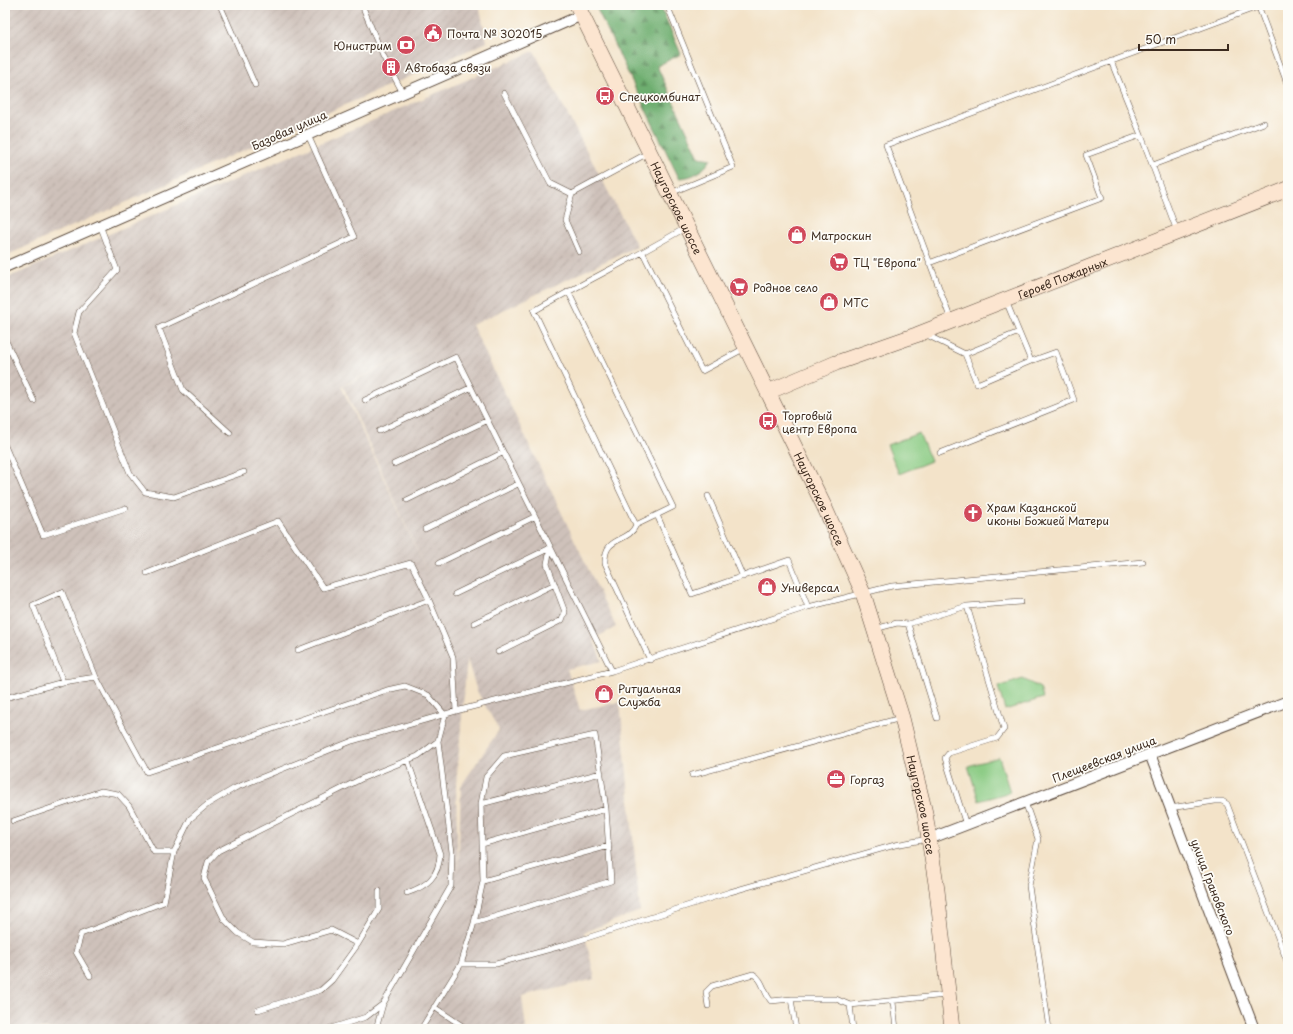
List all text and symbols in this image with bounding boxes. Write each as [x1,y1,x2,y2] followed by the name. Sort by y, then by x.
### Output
[422,22,444,44] public building icon: Почта № 302015
[447,25,542,42] place label: Почта № 302015
[1139,26,1228,52] scale bar
[1145,30,1176,48] text: 50 m
[395,34,417,56] bank icon: Юнистрим
[333,37,392,54] place label: Юнистрим
[380,56,402,78] building icon: Автобаза связи
[405,59,491,76] place label: Автобаза связи
[594,85,616,107] bus stop icon: Спецкомбинат
[619,88,701,105] place label: Спецкомбинат
[249,106,329,154] street label: Базовая улица
[647,158,707,257] street label: Наугорское шоссе
[786,224,808,246] shop icon: Матроскин
[811,227,872,244] place label: Матроскин
[828,251,850,273] supermarket icon: ТЦ "Европа"
[1015,252,1110,303] street label: Героев Пожарных
[853,254,921,271] place label: ТЦ "Европа"
[728,276,750,298] supermarket icon: Родное село
[753,279,818,296] place label: Родное село
[818,291,840,313] shop icon: МТС
[843,294,869,311] place label: МТС
[782,407,857,437] place label: Торговый центр Европа
[757,410,779,432] bus stop icon: Торговый центр Европа
[790,449,849,548] street label: Наугорское шоссе
[987,499,1109,529] place label: Храм Казанской иконы Божией Матери
[962,502,984,524] church icon: Храм Казанской иконы Божией Матери
[756,576,778,598] shop icon: Универсал
[781,579,840,596] place label: Универсал
[618,680,681,710] place label: Ритуальная Служба
[593,683,615,705] shop icon: Ритуальная Служба
[1050,731,1158,787] street label: Плещеевская улица
[903,753,940,856] street label: Наугорское шоссе
[825,768,847,790] office icon: Горгаз
[850,771,884,788] place label: Горгаз
[1187,836,1239,938] street label: улица Грановского

